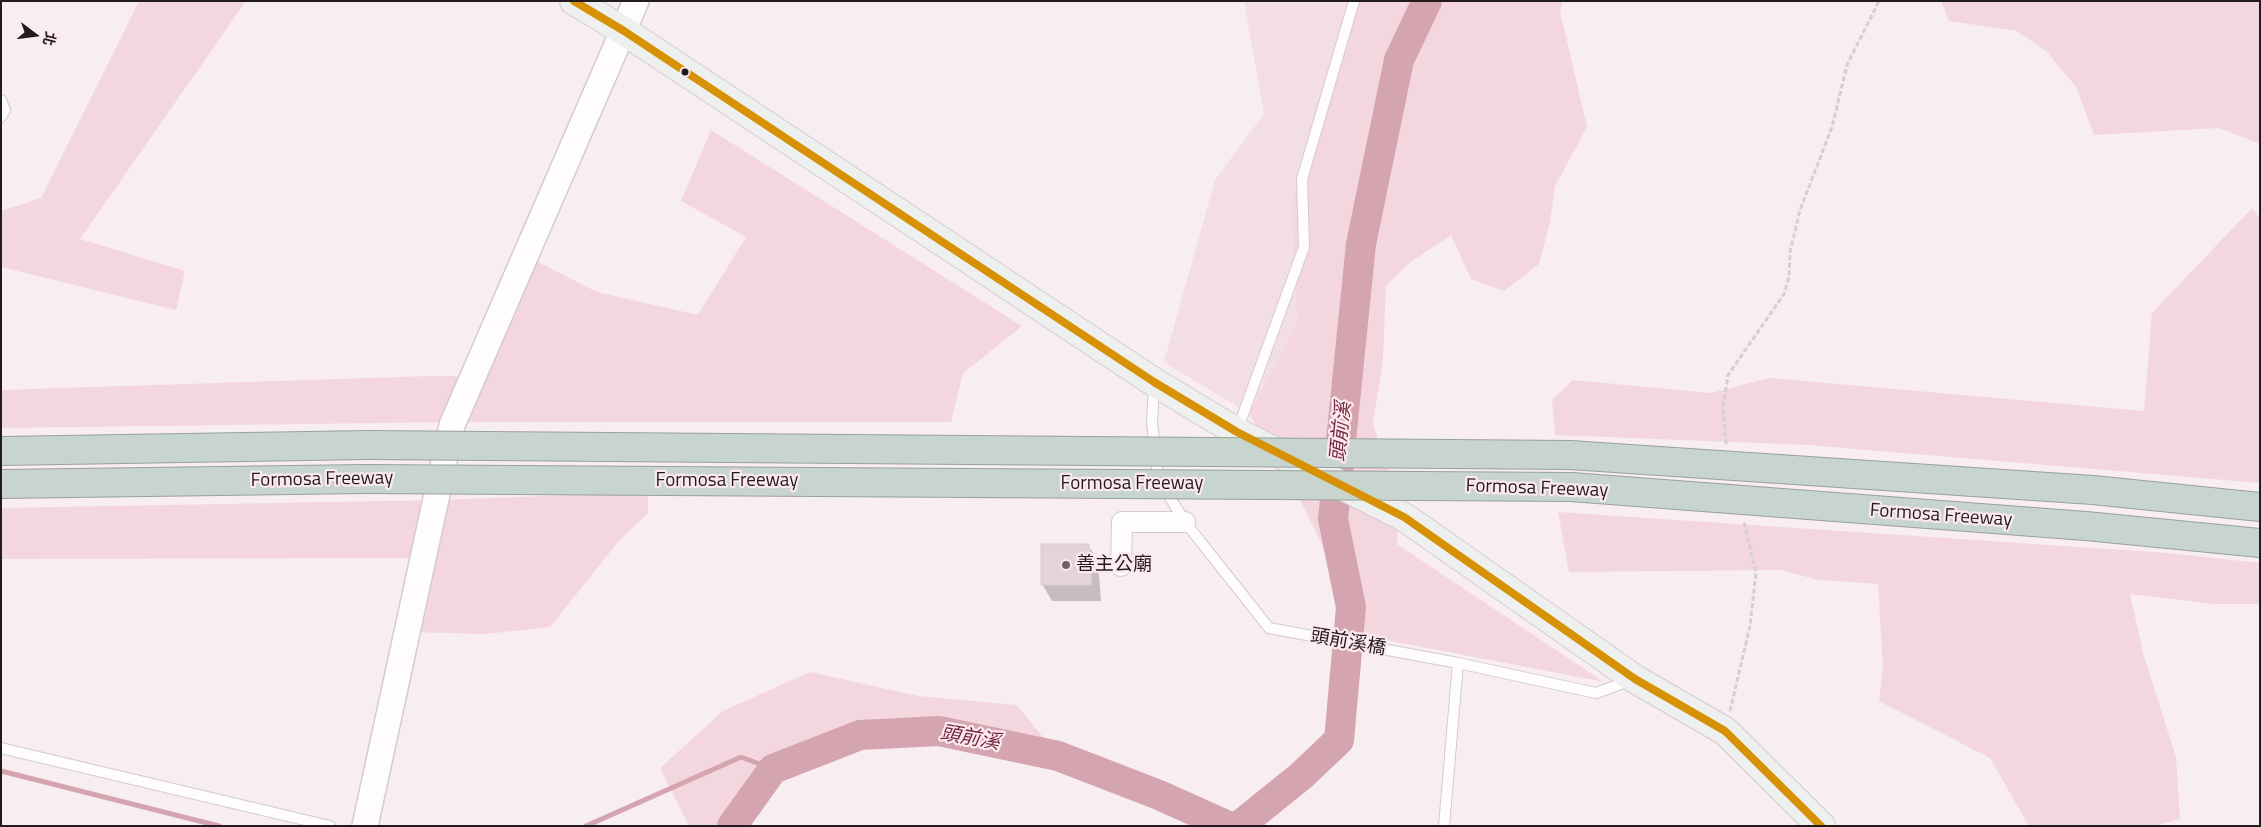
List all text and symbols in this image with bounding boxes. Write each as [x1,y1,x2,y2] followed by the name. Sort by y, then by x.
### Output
[10,10,60,60] north arrow
[38,30,62,48] text: 北
[680,67,690,77] unlabelled marker
[1327,401,1357,463] water label: 頭前溪
[250,467,394,493] street label: Formosa Freeway
[656,470,798,492] street label: Formosa Freeway
[1061,473,1203,495] street label: Formosa Freeway
[1465,475,1609,503] street label: Formosa Freeway
[1869,500,2013,532] street label: Formosa Freeway
[1076,554,1152,576] place label: 善主公廟
[1060,559,1072,571] marker: 善主公廟
[1309,625,1387,661] street label: 頭前溪橋
[938,722,1002,756] water label: 頭前溪

